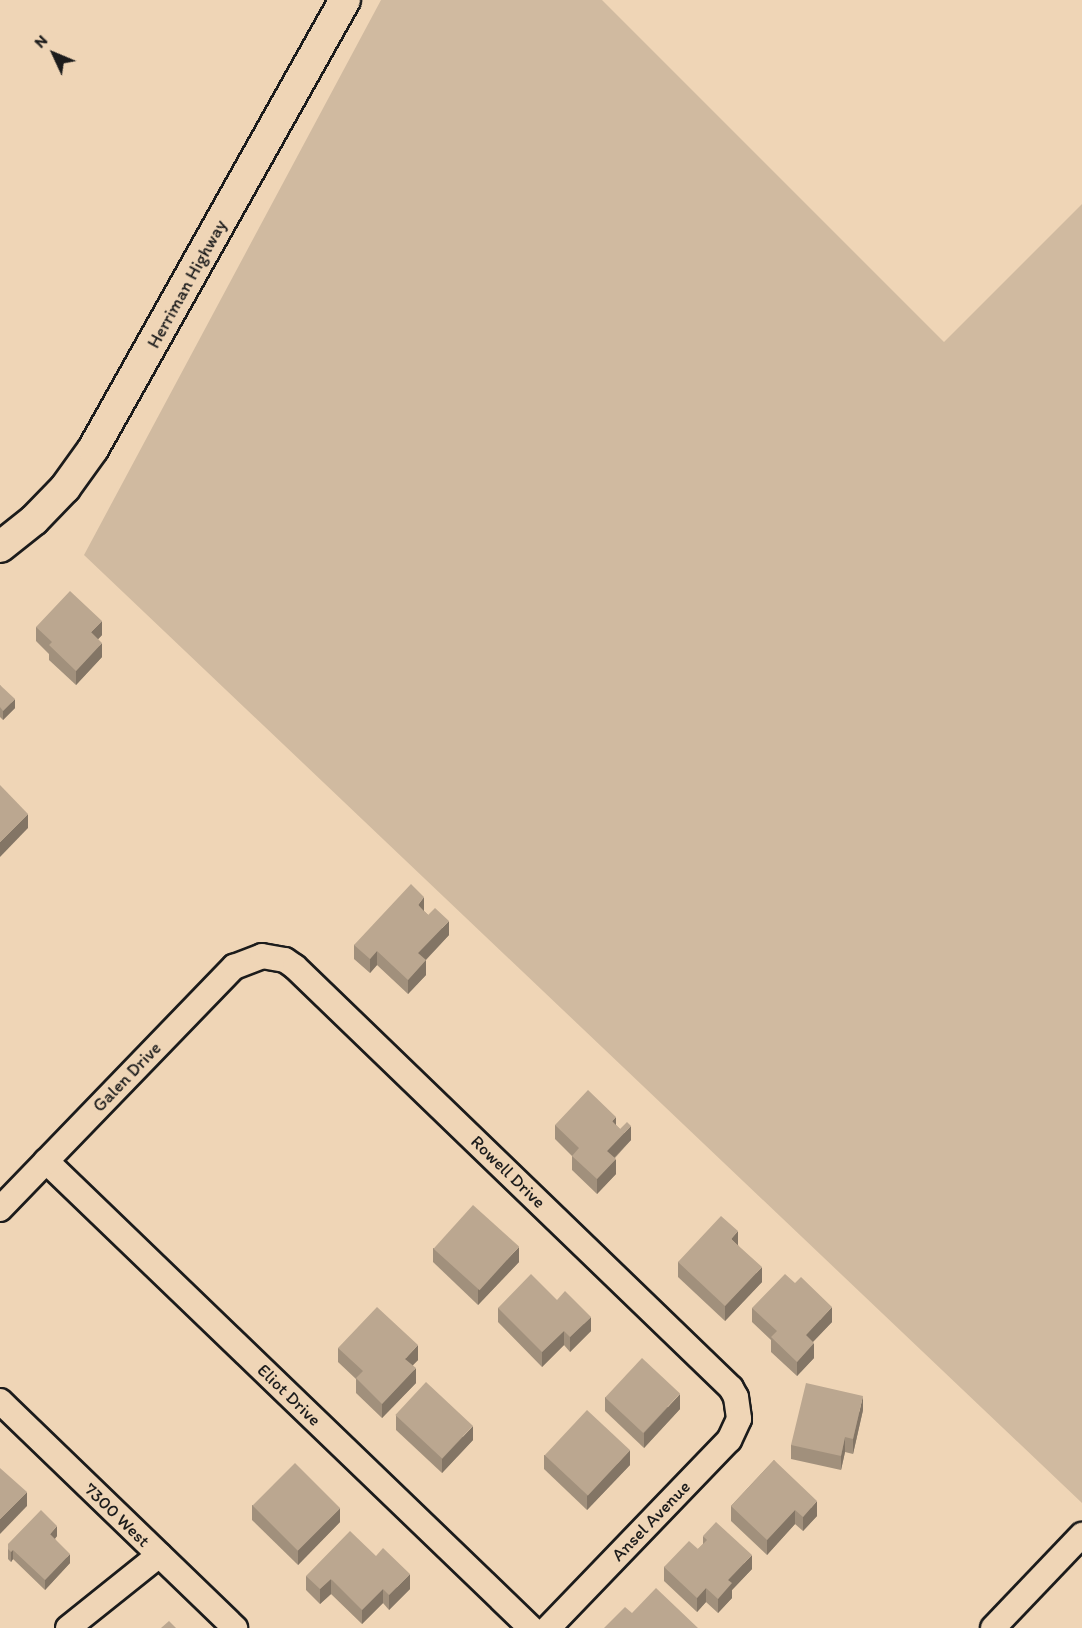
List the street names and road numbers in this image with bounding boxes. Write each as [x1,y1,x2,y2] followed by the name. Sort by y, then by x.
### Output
[143,216,231,352] street label: Herriman Highway
[88,1037,166,1117] street label: Galen Drive
[466,1131,550,1213] street label: Rowell Drive
[253,1359,325,1431] street label: Eliot Drive
[607,1476,695,1566] street label: Ansel Avenue
[80,1478,154,1552] street label: 7300 West

